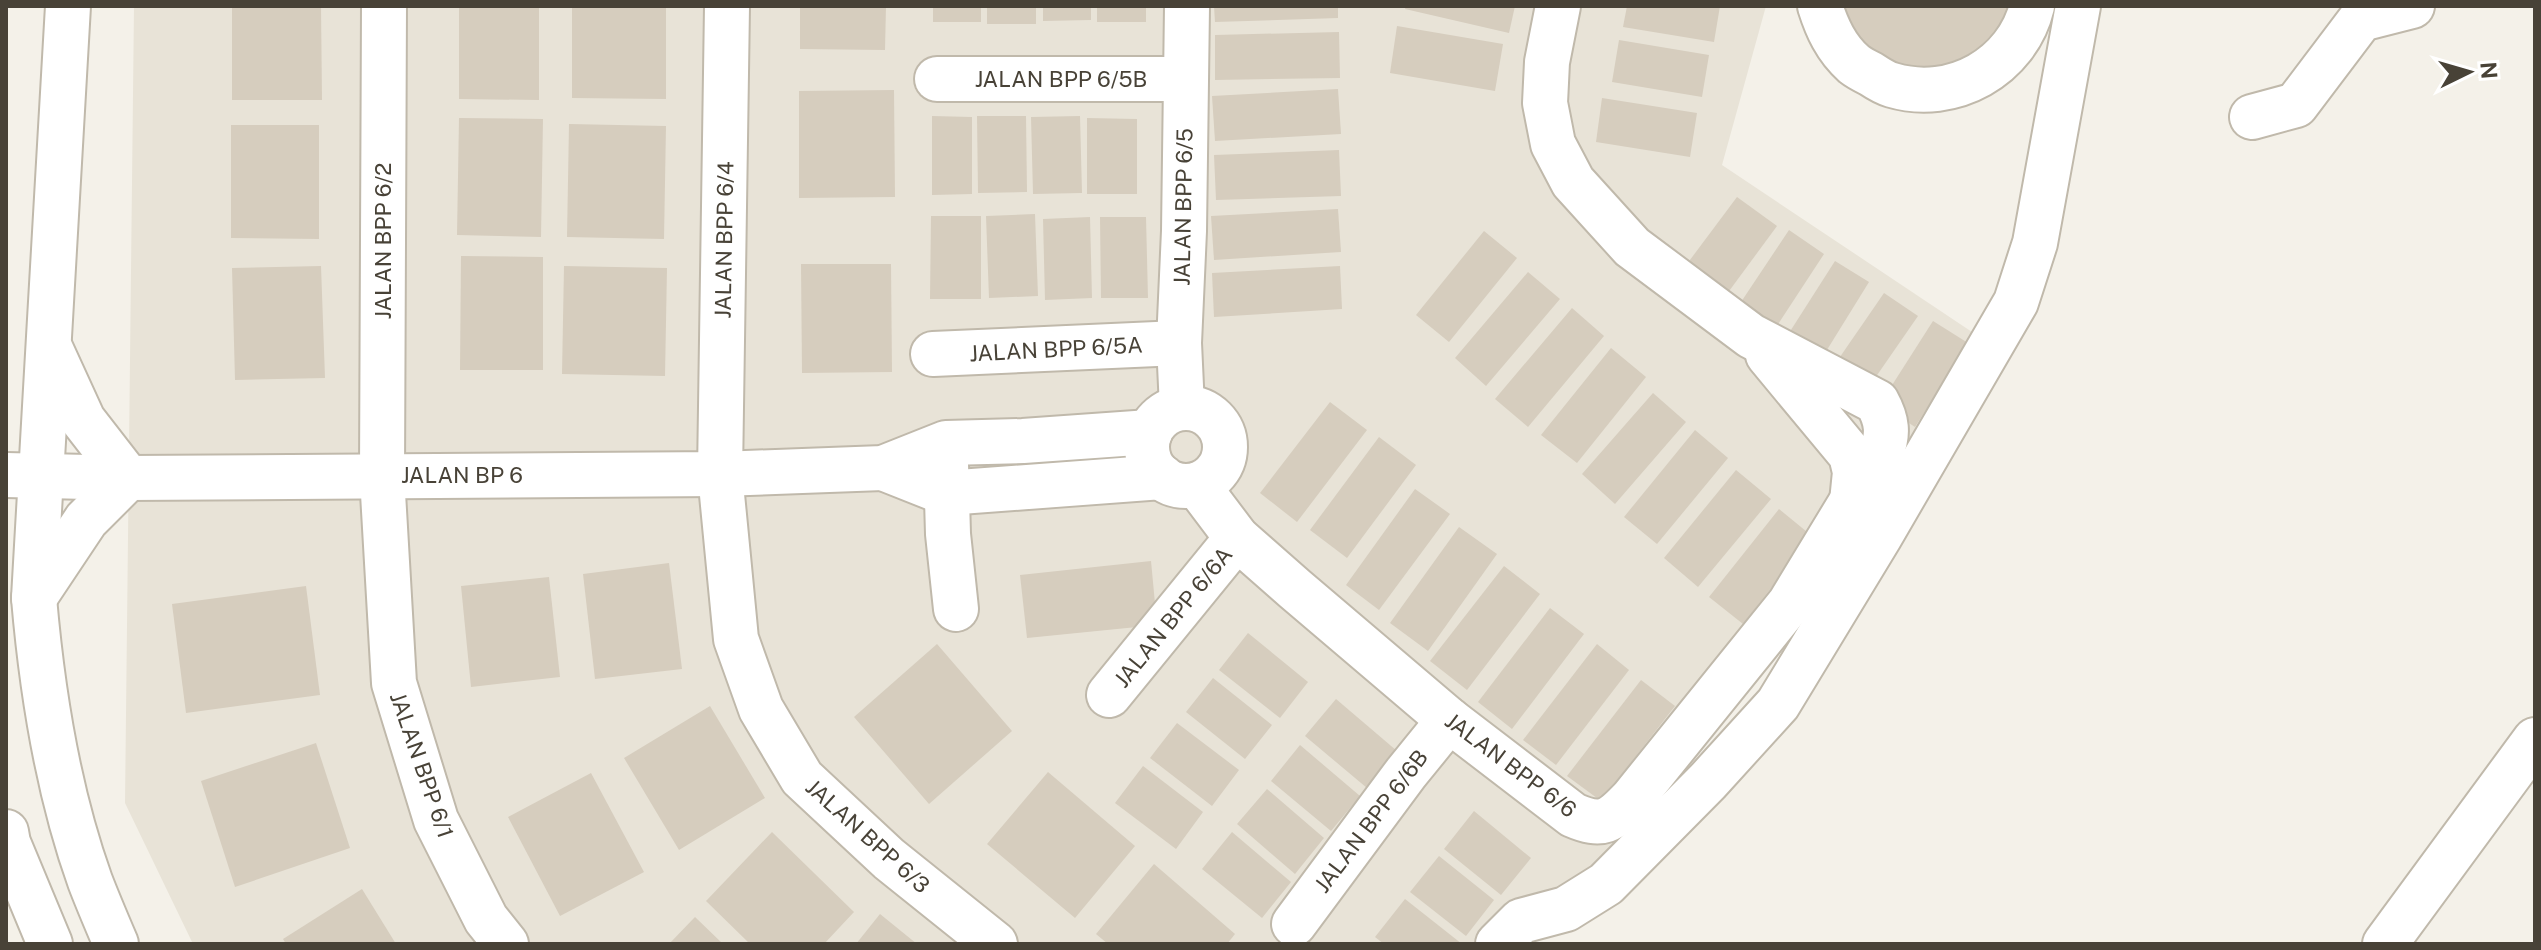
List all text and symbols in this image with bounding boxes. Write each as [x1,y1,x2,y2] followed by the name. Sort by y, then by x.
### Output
[2429,32,2509,112] north arrow
[2475,61,2503,80] text: N
[975,66,1147,92] street label: JALAN BPP 6/5B
[1169,128,1197,286] street label: JALAN BPP 6/5
[710,161,738,319] street label: JALAN BPP 6/4
[370,163,396,319] street label: JALAN BPP 6/2
[969,331,1143,367] street label: JALAN BPP 6/5A
[401,462,523,488] street label: JALAN BP 6
[1108,542,1238,692] street label: JALAN BPP 6/6A
[385,689,459,841] street label: JALAN BPP 6/1
[1440,707,1582,823] street label: JALAN BPP 6/6
[1309,744,1433,898] street label: JALAN BPP 6/6B
[801,774,935,898] street label: JALAN BPP 6/3

